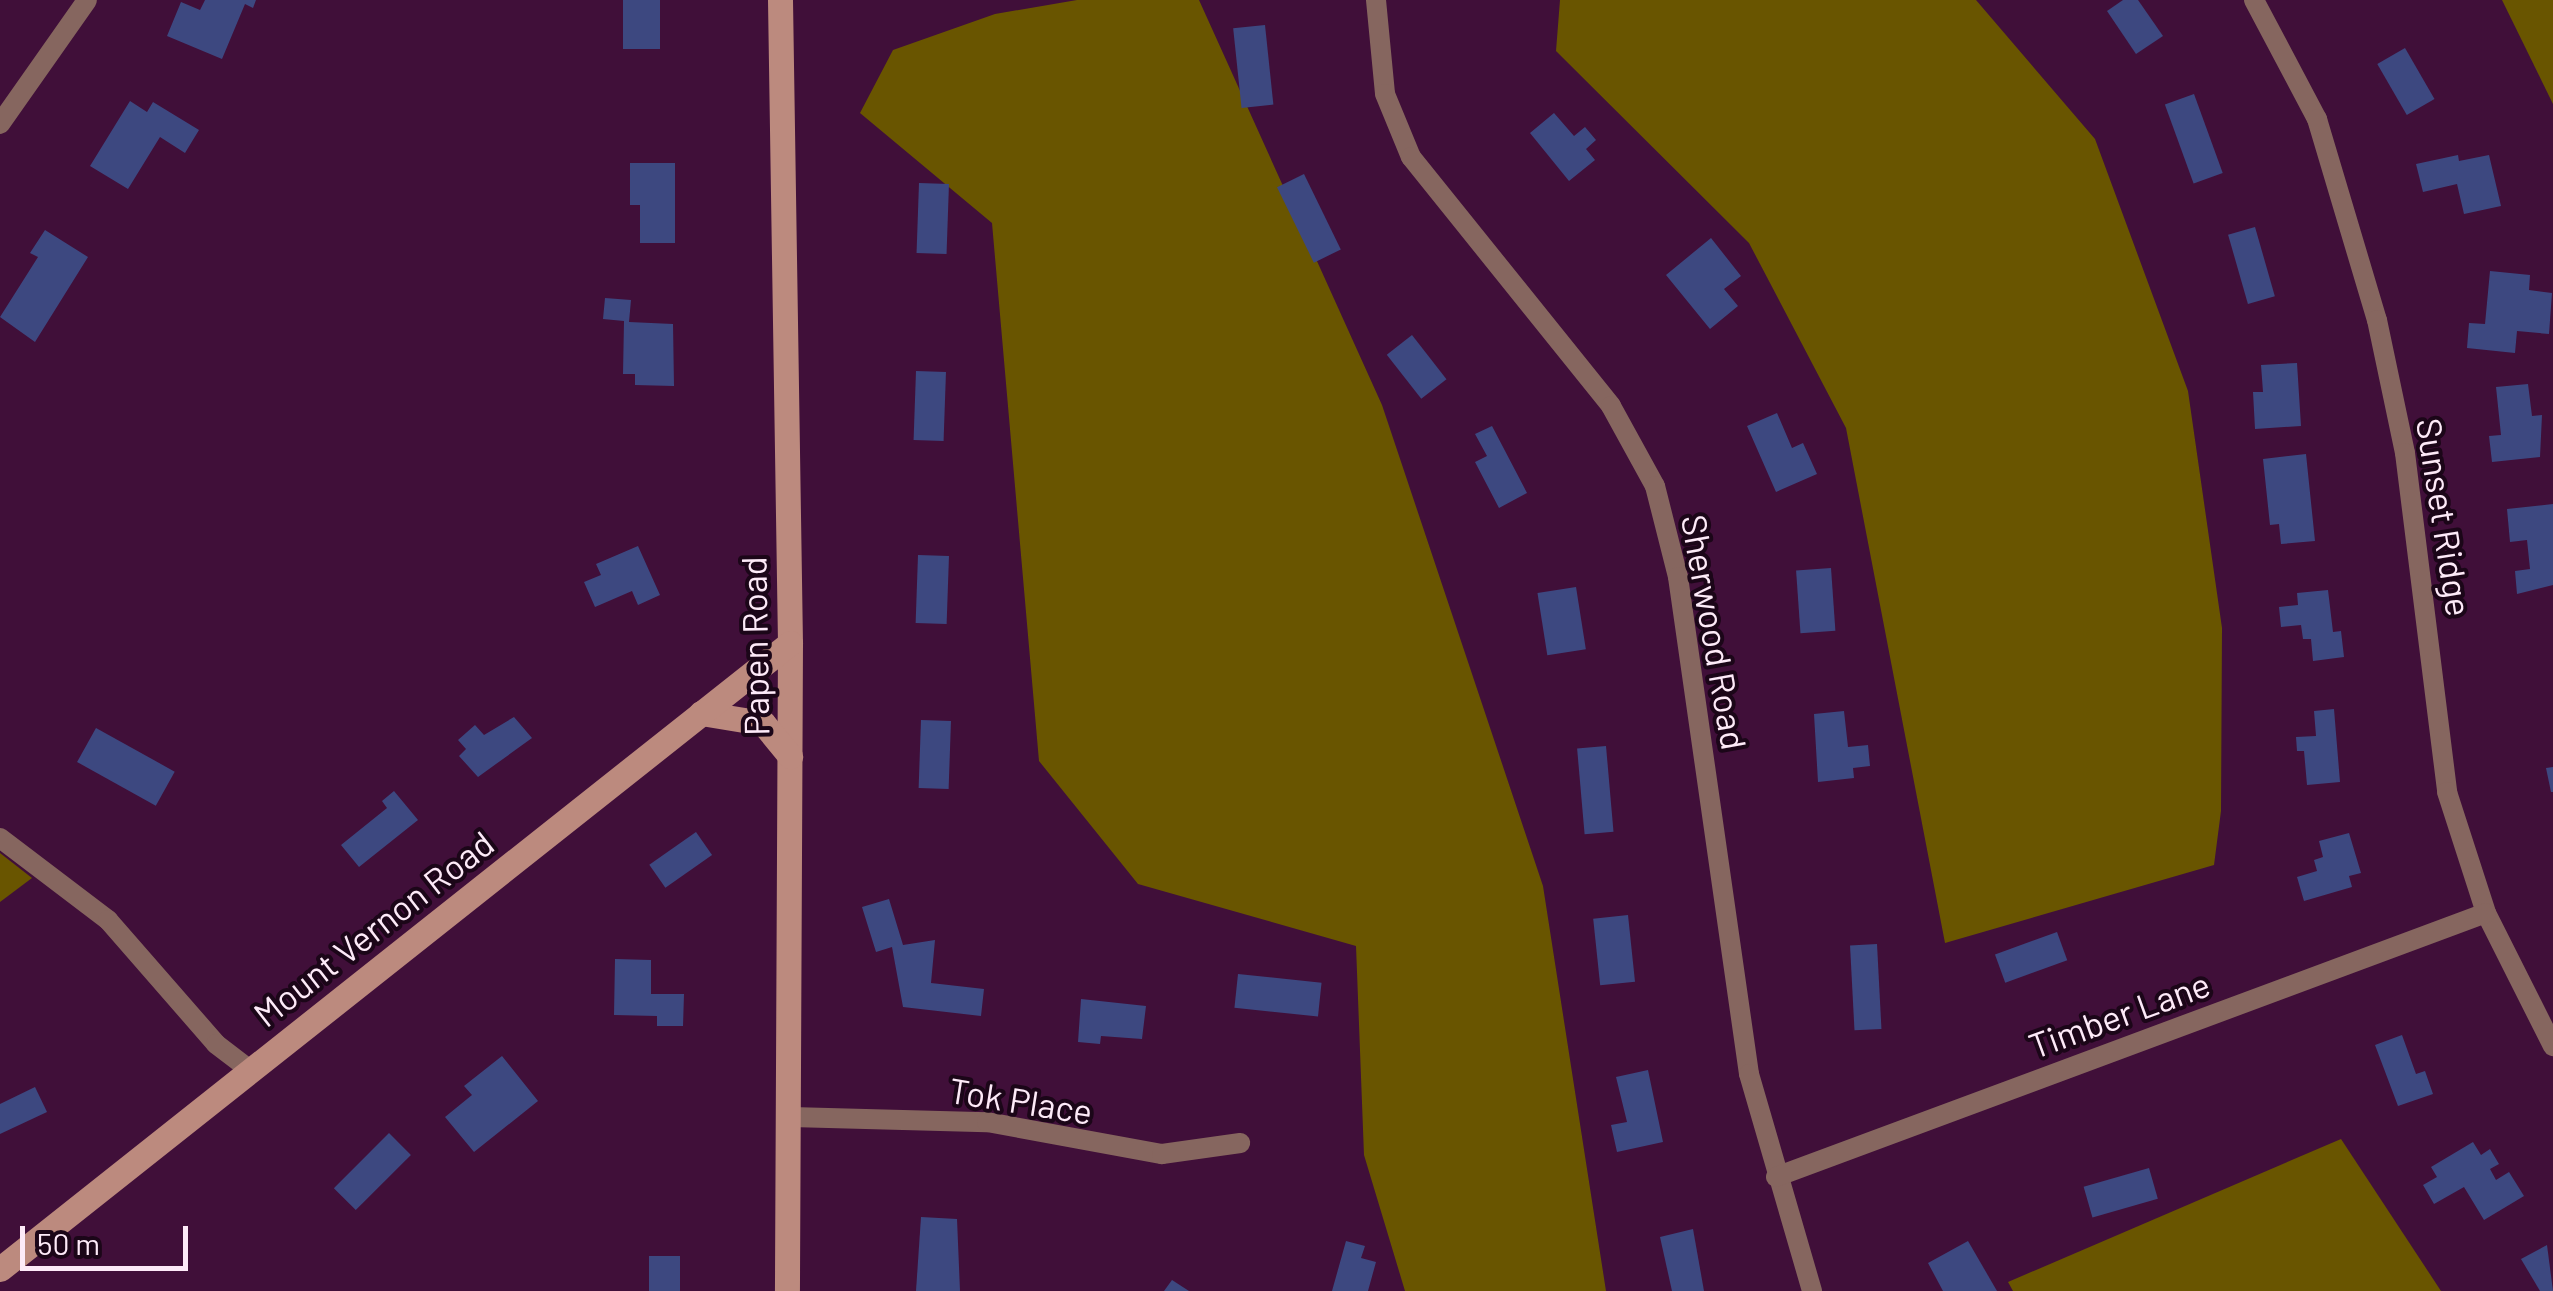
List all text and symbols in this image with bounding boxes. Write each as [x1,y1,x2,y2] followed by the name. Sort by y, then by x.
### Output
[2409,415,2481,619] street label: Sunset Ridge
[1674,511,1756,753] street label: Sherwood Road
[731,556,777,736] street label: Papen Road
[245,821,501,1035] street label: Mount Vernon Road
[2023,962,2215,1066] street label: Timber Lane
[946,1068,1096,1132] street label: Tok Place
[25,1206,192,1268] scale bar
[37,1225,100,1261] text: 50 m

